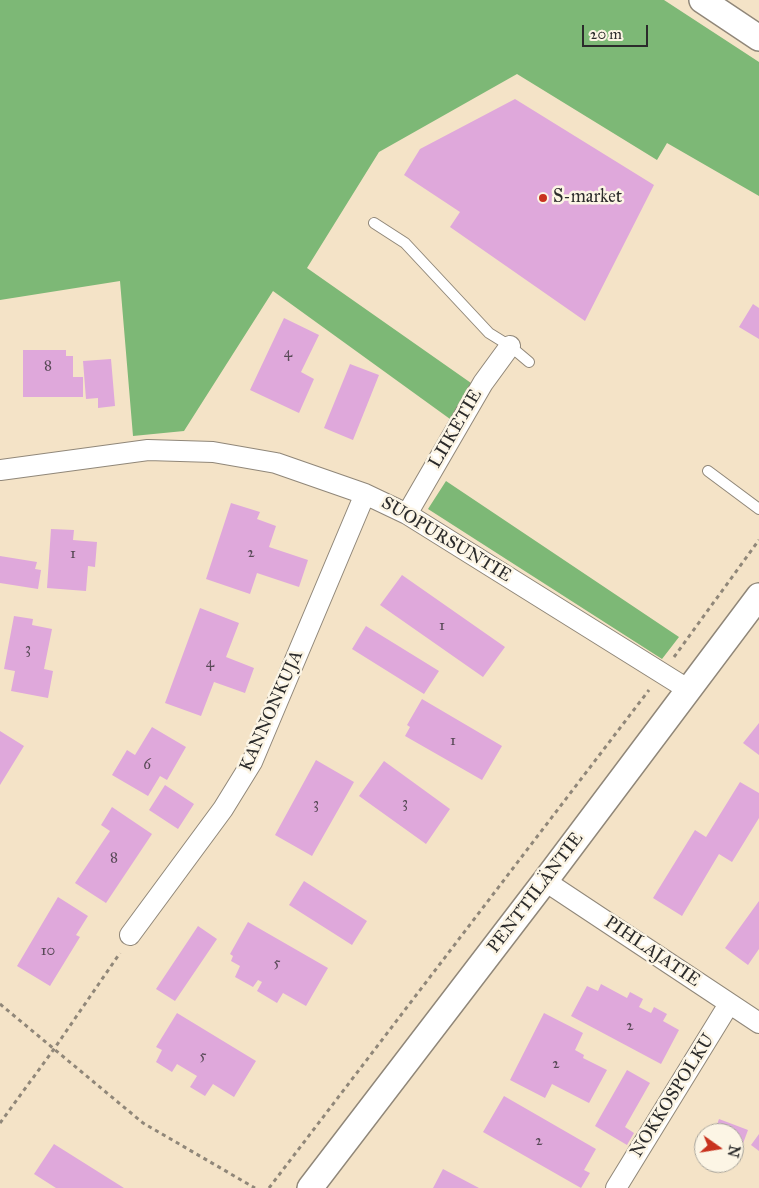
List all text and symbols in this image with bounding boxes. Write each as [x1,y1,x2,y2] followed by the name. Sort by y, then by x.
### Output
[584,15,650,47] scale bar
[590,25,622,43] text: 20 m
[553,187,622,209] place label: S-market
[537,192,549,204] marker: S-market
[284,344,292,362] house number: 4
[44,357,52,375] house number: 8
[425,386,487,472] street label: LIIKETIE
[377,493,515,587] street label: SUOPURSUNTIE
[247,544,255,562] house number: 2
[70,545,76,563] house number: 1
[439,617,445,635] house number: 1
[25,640,31,658] house number: 3
[236,647,308,775] street label: KANNONKUJA
[206,654,214,672] house number: 4
[450,732,456,750] house number: 1
[143,756,151,774] house number: 6
[402,794,408,812] house number: 3
[313,795,319,813] house number: 3
[484,829,588,957] street label: PENTTILÄNTIE
[110,849,118,867] house number: 8
[600,912,704,992] street label: PIHLAJATIE
[41,942,55,960] house number: 10
[274,954,280,972] house number: 5
[626,1017,634,1035] house number: 2
[626,1030,720,1162] street label: NOKKOSPOLKU
[200,1047,206,1065] house number: 5
[552,1055,560,1073] house number: 2
[694,1123,744,1173] north arrow
[535,1132,543,1150] house number: 2
[724,1144,743,1159] text: N

